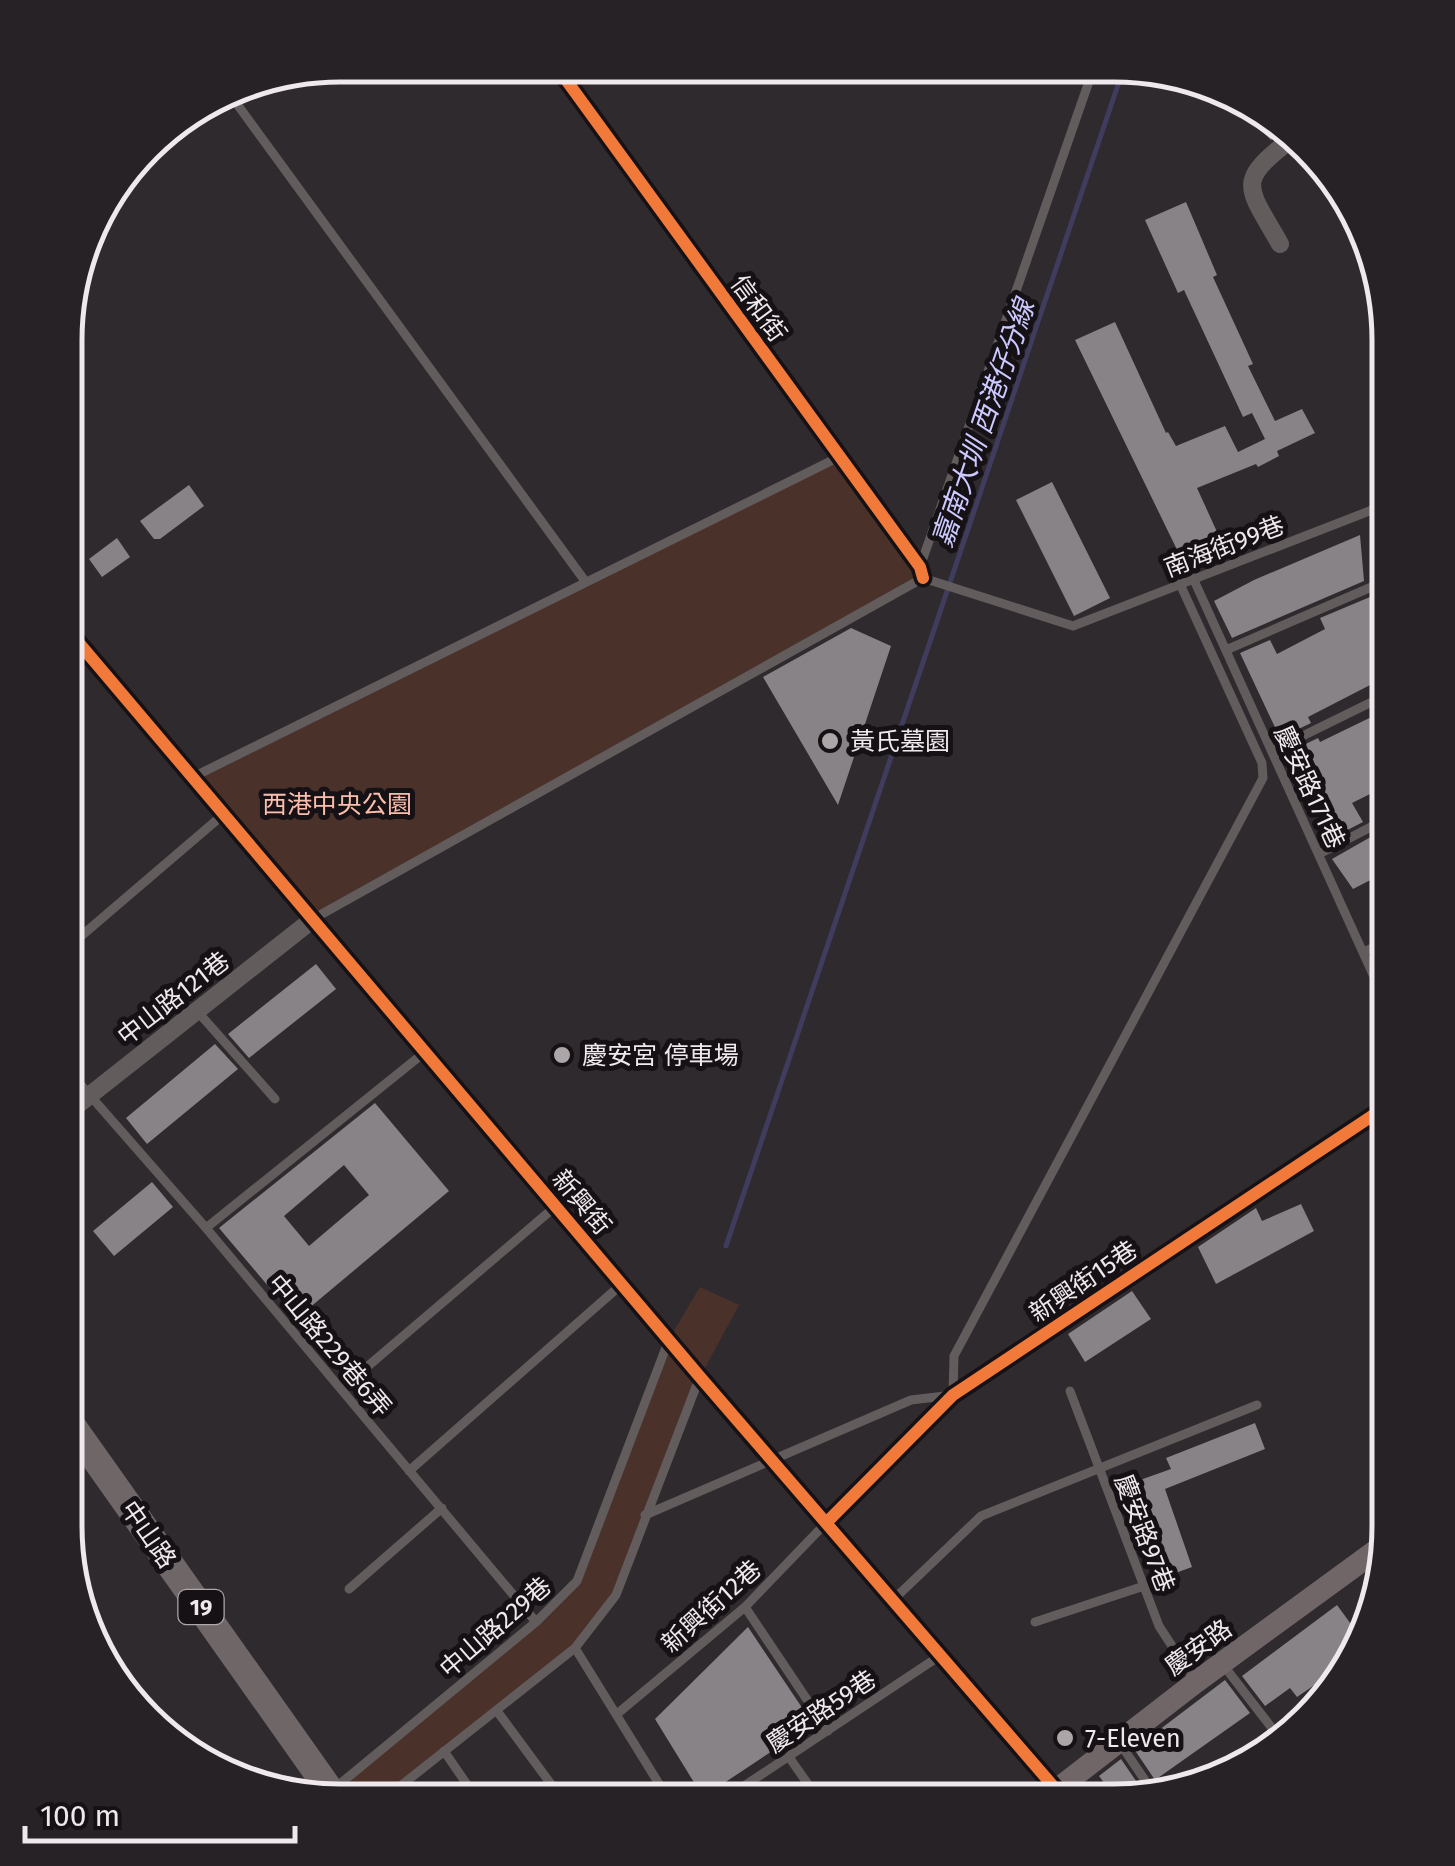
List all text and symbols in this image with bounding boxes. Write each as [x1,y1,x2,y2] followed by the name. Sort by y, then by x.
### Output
[724,269,792,348] street label: 信和街
[926,292,1042,551] water label: 嘉南大圳 西港仔分線
[1160,510,1289,584] street label: 南海街99巷
[1268,721,1351,854] street label: 慶安路171巷
[850,727,950,757] place label: 黃氏墓園
[819,730,841,752] marker: 黃氏墓園
[262,790,412,820] park label: 西港中央公園
[112,946,235,1052] street label: 中山路121巷
[582,1041,739,1071] place label: 慶安宮 停車場
[551,1044,573,1066] marker: 慶安宮 停車場
[546,1164,617,1241] street label: 新興街
[1024,1235,1143,1329] street label: 新興街15巷
[261,1269,397,1423] street label: 中山路229巷6弄
[1108,1470,1180,1597] street label: 慶安路97巷
[114,1495,182,1574] street label: 中山路
[656,1554,767,1659] street label: 新興街12巷
[434,1571,557,1684] street label: 中山路229巷
[178,1590,224,1624] road number: 19
[1159,1614,1238,1682] street label: 慶安路
[761,1664,882,1759] street label: 慶安路59巷
[1085,1724,1181,1754] place label: 7-Eleven
[1054,1727,1076,1749] marker: 7-Eleven
[25,1781,295,1843] scale bar
[40,1798,120,1834] text: 100 m

